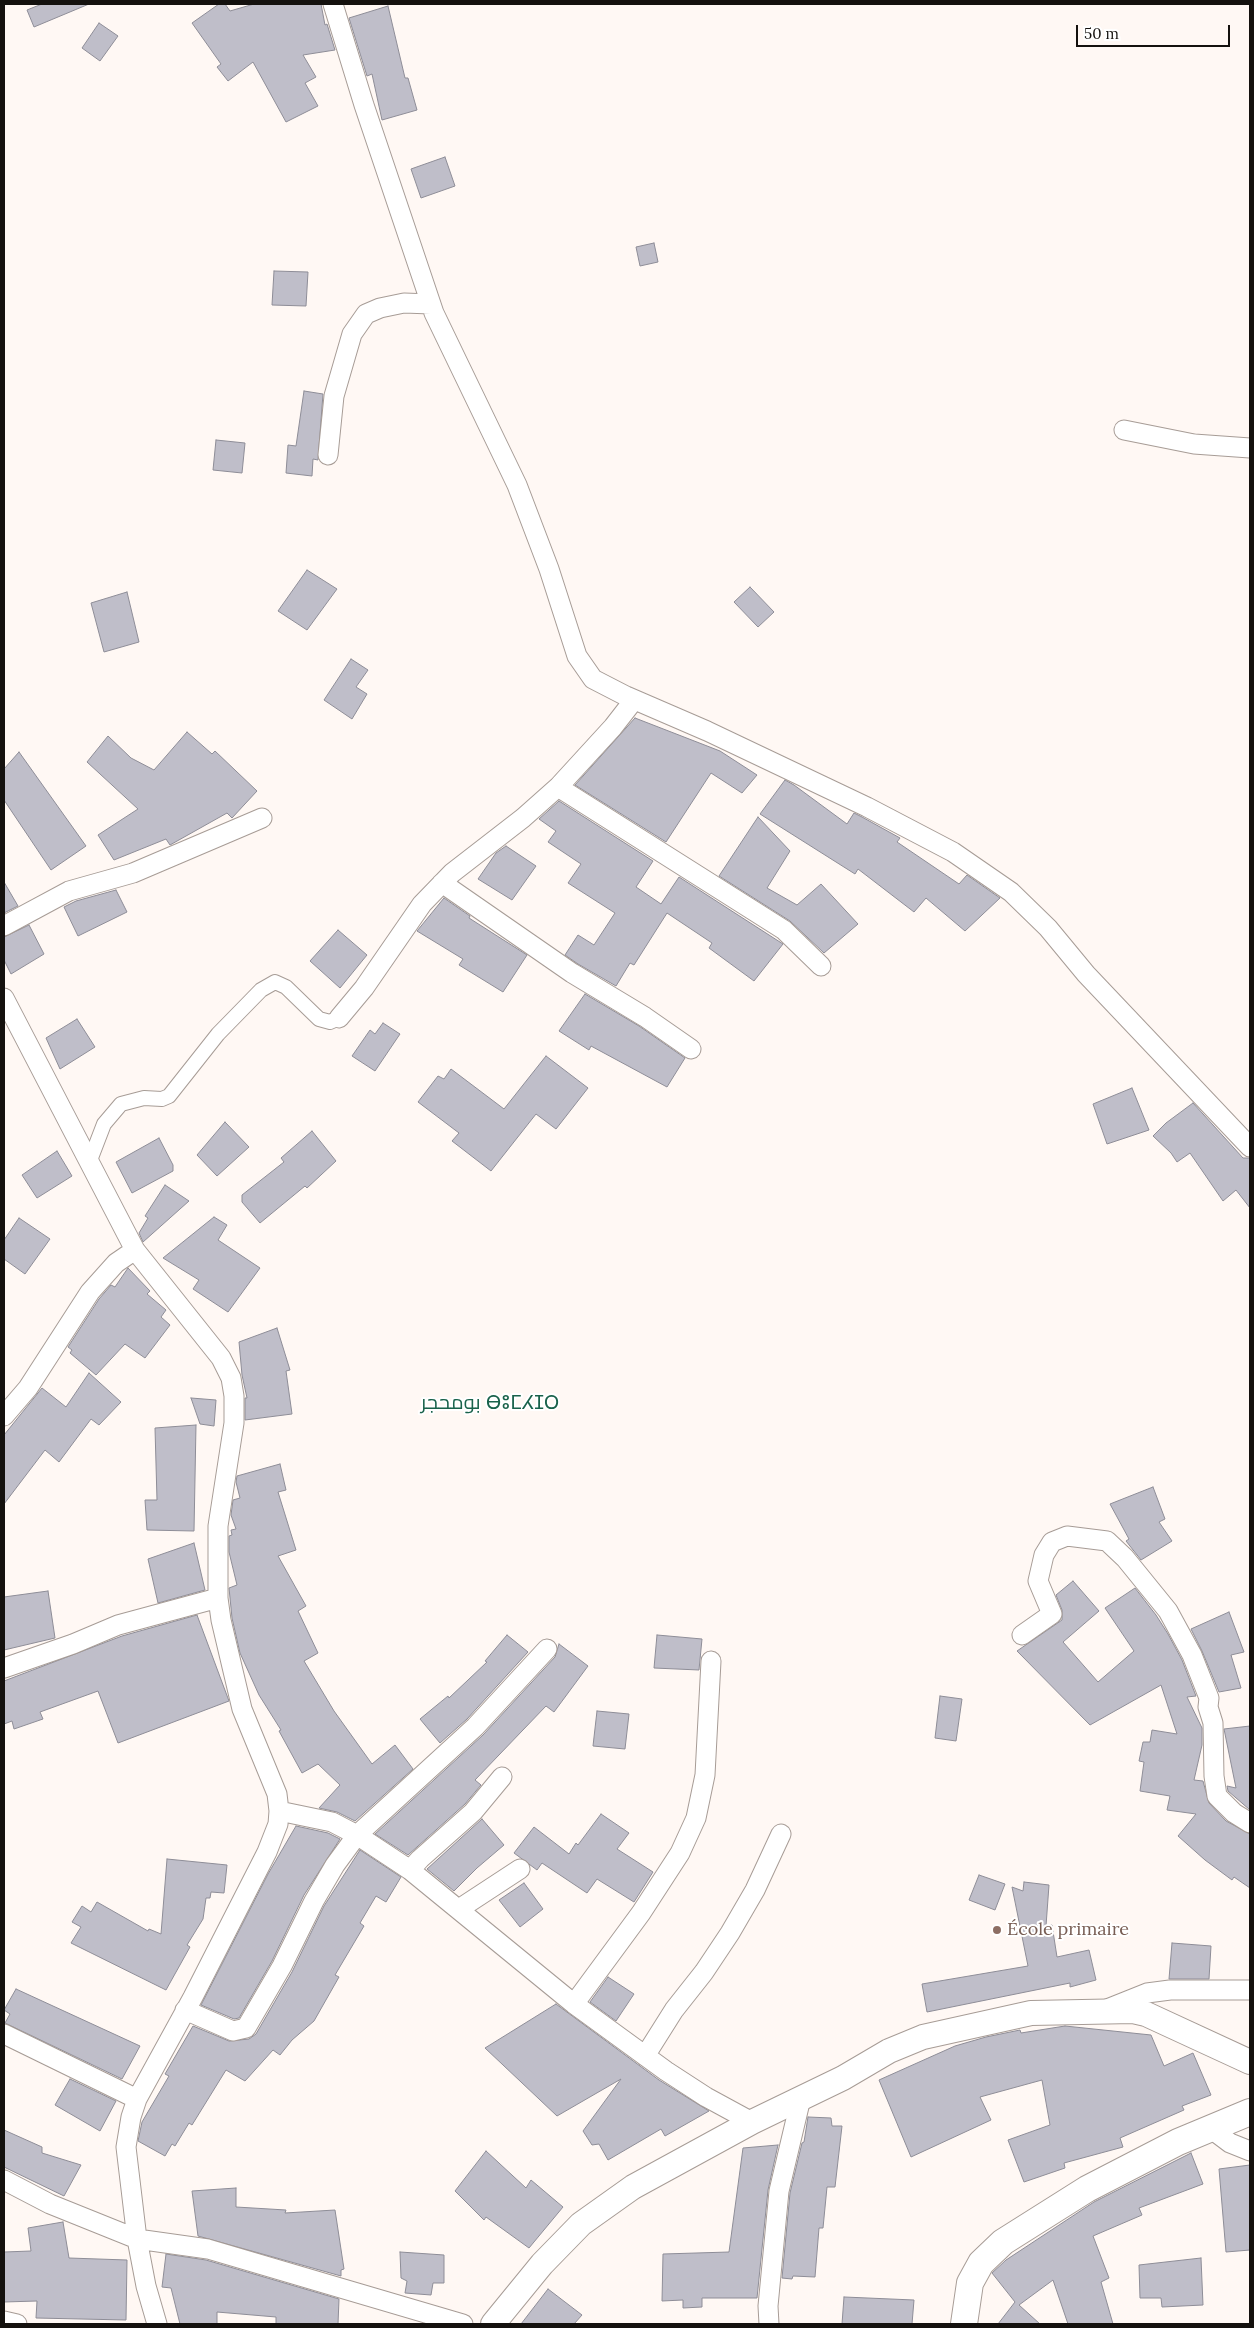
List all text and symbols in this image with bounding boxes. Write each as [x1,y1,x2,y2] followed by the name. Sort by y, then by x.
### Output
[1079,15,1233,47] scale bar
[1084,24,1119,43] text: 50 m
[421,1391,559,1415] district label: بومحجر ⴱⵓⵎⵃⵊⵔ
[1007,1919,1129,1941] place label: École primaire
[991,1924,1003,1936] marker: École primaire

